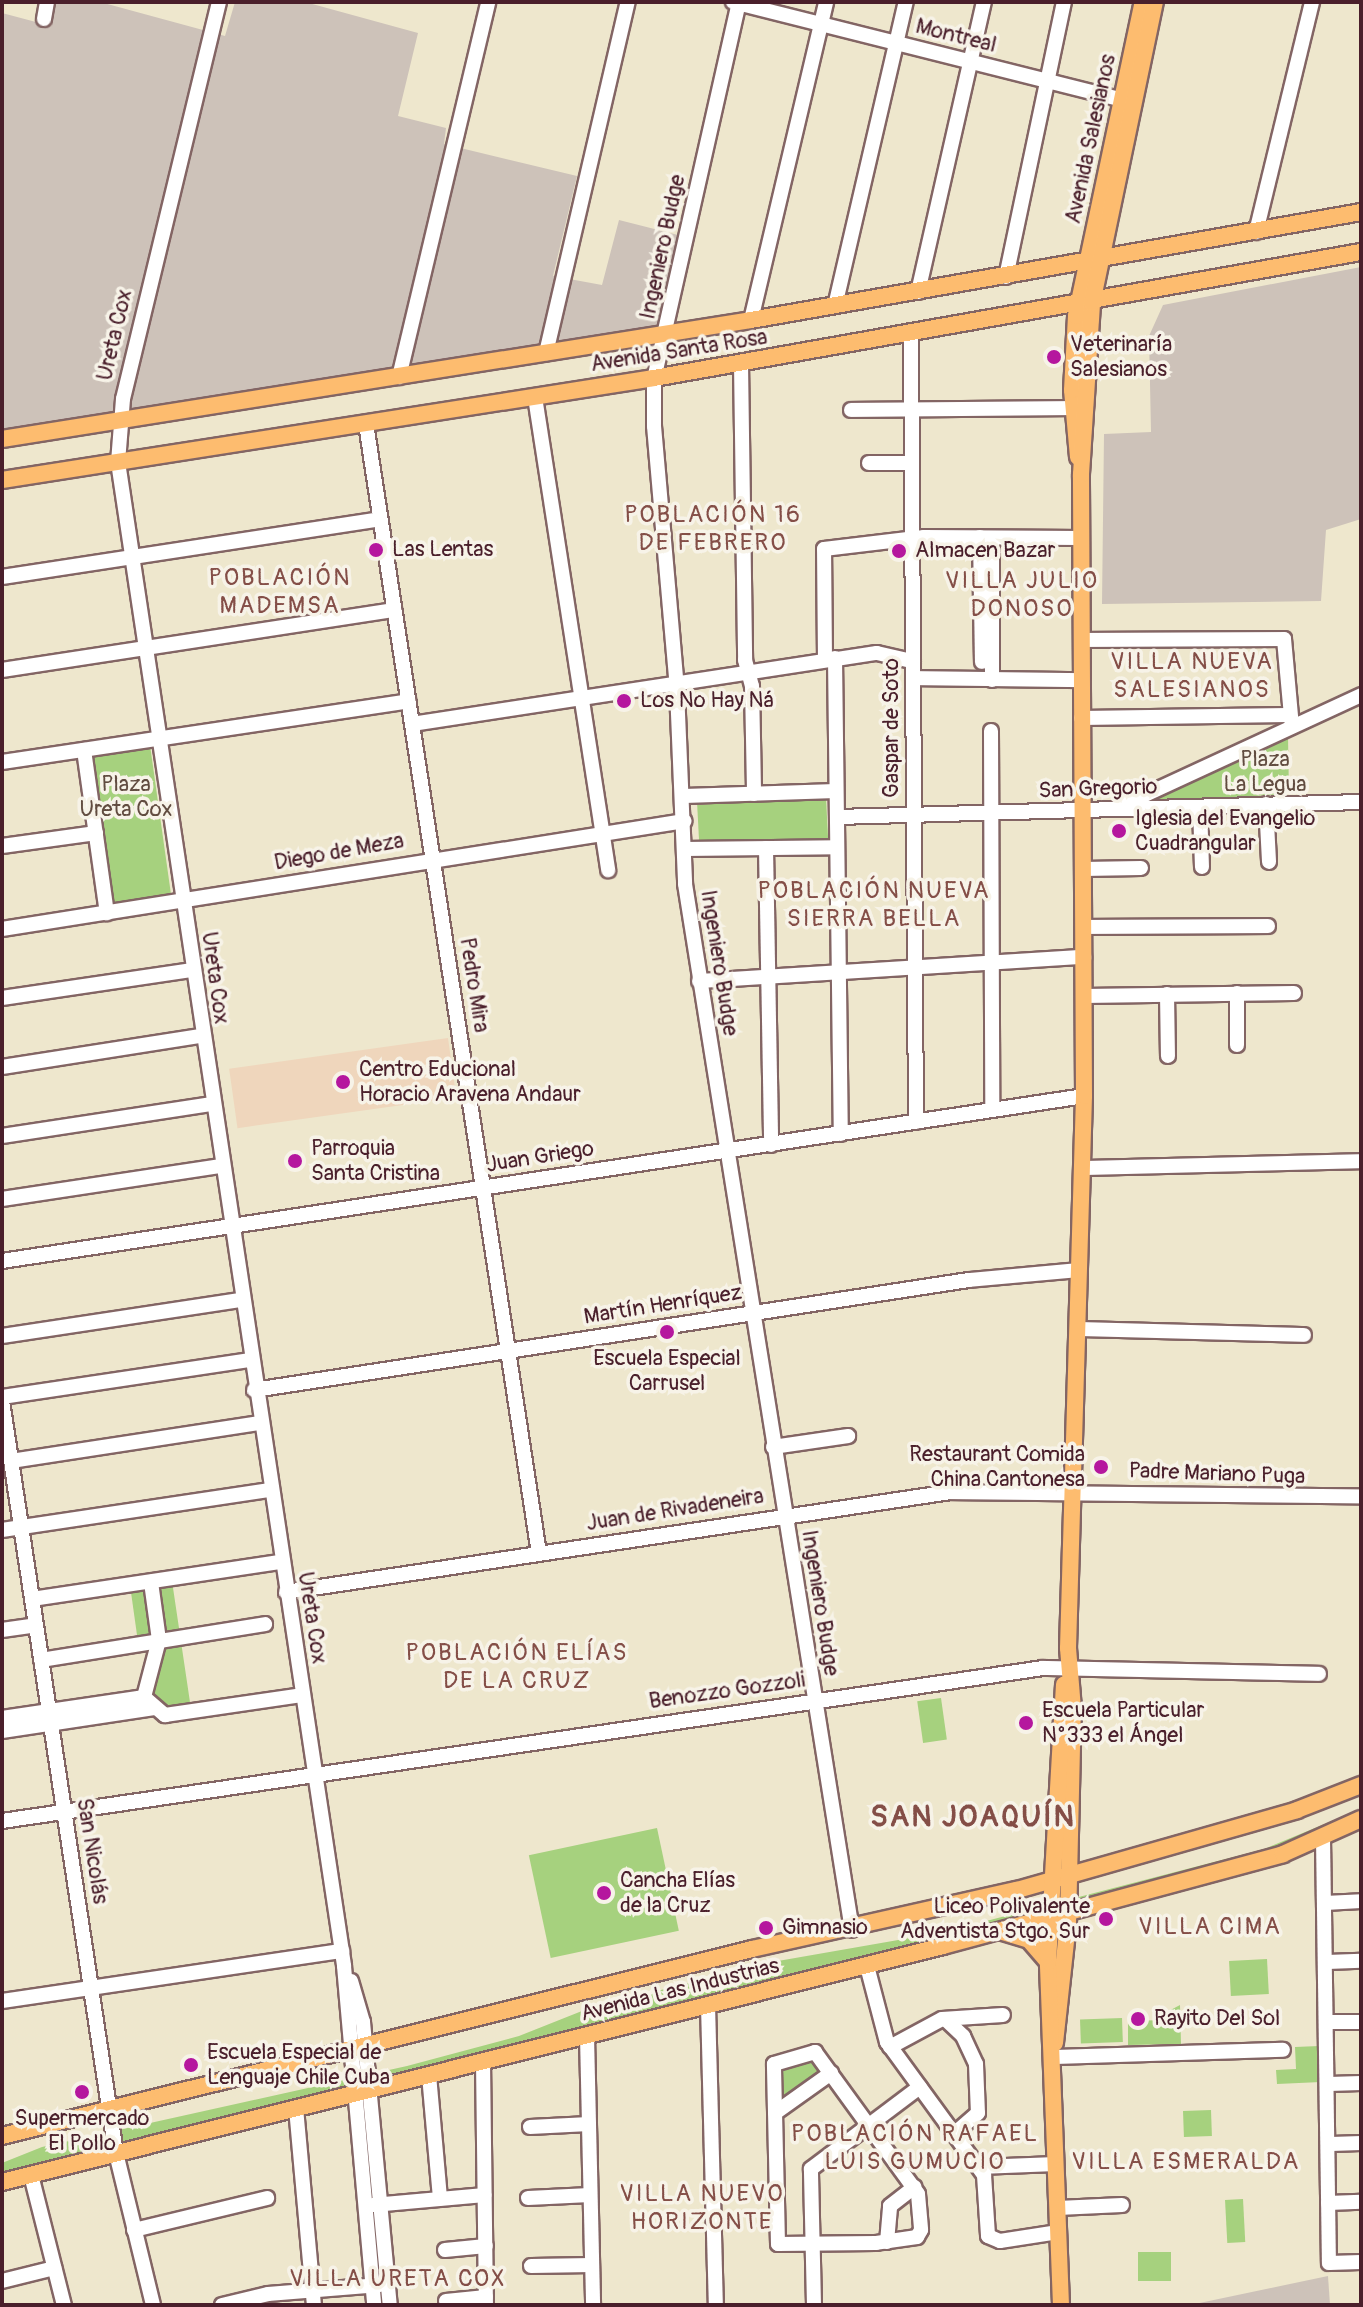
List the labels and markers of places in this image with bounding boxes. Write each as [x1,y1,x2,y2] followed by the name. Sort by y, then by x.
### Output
[1070,331,1172,382] place label: Veterinaría Salesianos
[1045,348,1063,366] marker: Veterinaría Salesianos
[392,537,493,563] place label: Las Lentas
[915,538,1055,564] place label: Almacen Bazar
[367,541,385,559] marker: Las Lentas
[890,542,908,560] marker: Almacen Bazar
[640,688,774,714] place label: Los No Hay Ná
[615,692,633,710] marker: Los No Hay Ná
[1135,805,1315,856] place label: Iglesia del Evangelio Cuadrangular
[1110,822,1128,840] marker: Iglesia del Evangelio Cuadrangular
[359,1056,581,1108] place label: Centro Educional Horacio Aravena Andaur
[334,1073,352,1091] marker: Centro Educional Horacio Aravena Andaur
[311,1135,440,1186] place label: Parroquia Santa Cristina
[286,1152,304,1170] marker: Parroquia Santa Cristina
[658,1323,676,1341] marker: Escuela Especial Carrusel
[593,1345,741,1396] place label: Escuela Especial Carrusel
[909,1441,1085,1492] place label: Restaurant Comida China Cantonesa
[1092,1458,1110,1476] marker: Restaurant Comida China Cantonesa
[1042,1697,1204,1748] place label: Escuela Particular N°333 el Ángel
[1017,1714,1035,1732] marker: Escuela Particular N°333 el Ángel
[620,1867,735,1918] place label: Cancha Elías de la Cruz
[595,1884,613,1902] marker: Cancha Elías de la Cruz
[900,1893,1090,1944] place label: Liceo Polivalente Adventista Stgo. Sur
[1097,1910,1115,1928] marker: Liceo Polivalente Adventista Stgo. Sur
[782,1915,868,1941] place label: Gimnasio
[757,1919,775,1937] marker: Gimnasio
[1154,2006,1280,2032] place label: Rayito Del Sol
[1129,2010,1147,2028] marker: Rayito Del Sol
[207,2039,390,2090] place label: Escuela Especial de Lenguaje Chile Cuba
[182,2056,200,2074] marker: Escuela Especial de Lenguaje Chile Cuba
[73,2083,91,2101] marker: Supermercado El Pollo
[15,2105,149,2156] place label: Supermercado El Pollo

